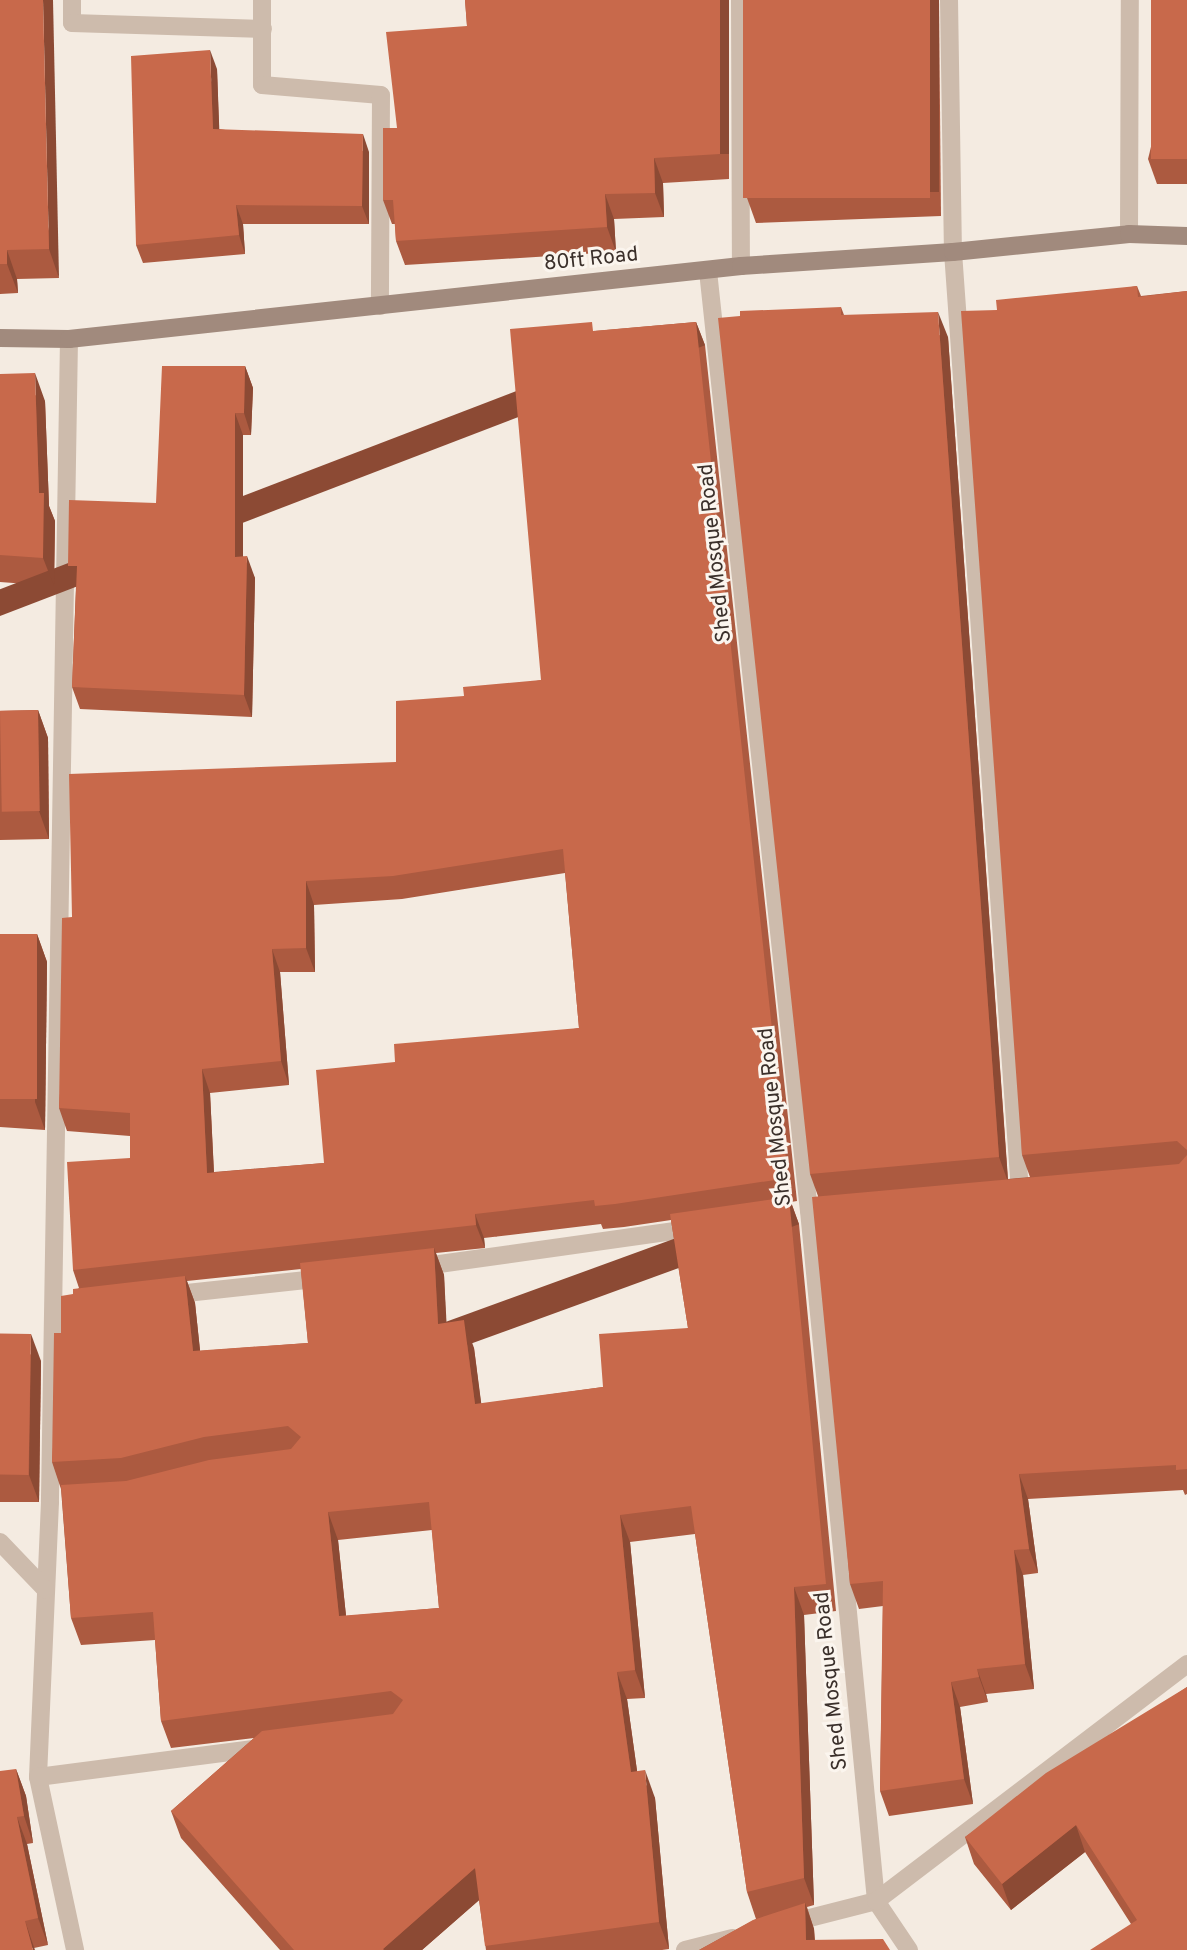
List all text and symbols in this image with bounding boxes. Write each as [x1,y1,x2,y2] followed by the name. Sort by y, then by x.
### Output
[543,243,639,277] street label: 80ft Road
[694,462,738,644] street label: Shed Mosque Road
[754,1026,798,1208] street label: Shed Mosque Road
[810,1590,854,1772] street label: Shed Mosque Road

